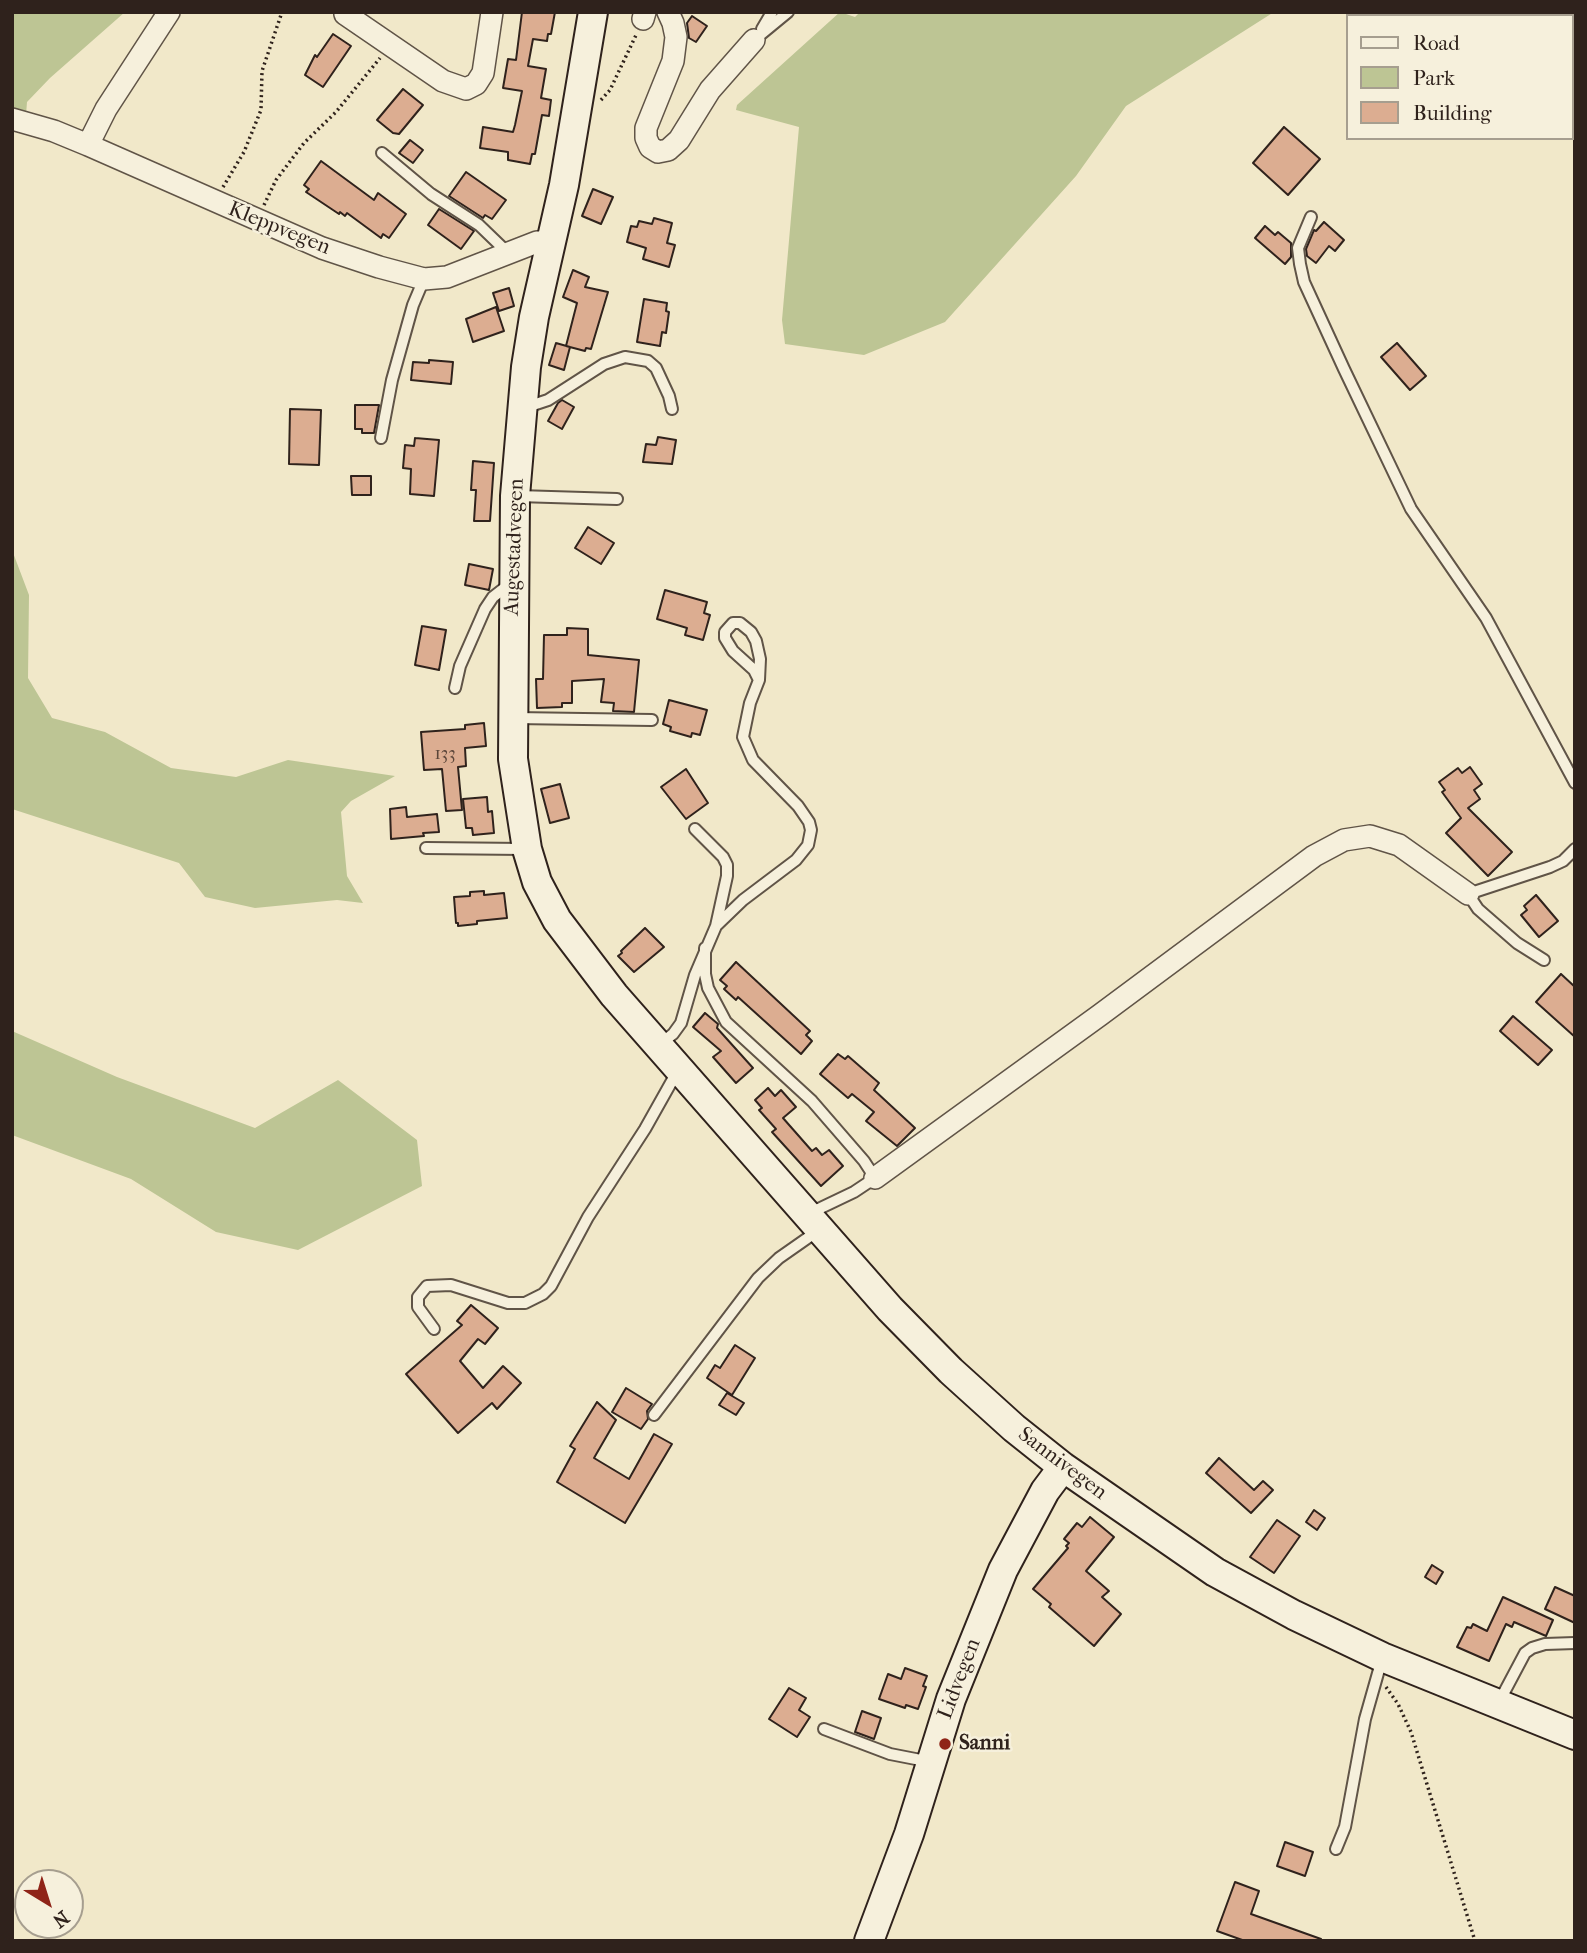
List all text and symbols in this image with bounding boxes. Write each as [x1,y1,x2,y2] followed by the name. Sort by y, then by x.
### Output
[1346,14,1573,140] legend
[1413,31,1460,55] text: Road
[1413,66,1455,90] text: Park
[1413,101,1491,125] text: Building
[224,197,334,261] street label: Kleppvegen
[500,478,530,616] street label: Augestadvegen
[434,744,456,766] house number: 133
[1012,1422,1112,1506] street label: Sannivegen
[933,1635,987,1723] street label: Lidvegen
[959,1731,1010,1757] place label: Sanni
[937,1736,953,1752] marker: Sanni
[14,1869,84,1939] north arrow
[48,1906,73,1932] text: N

